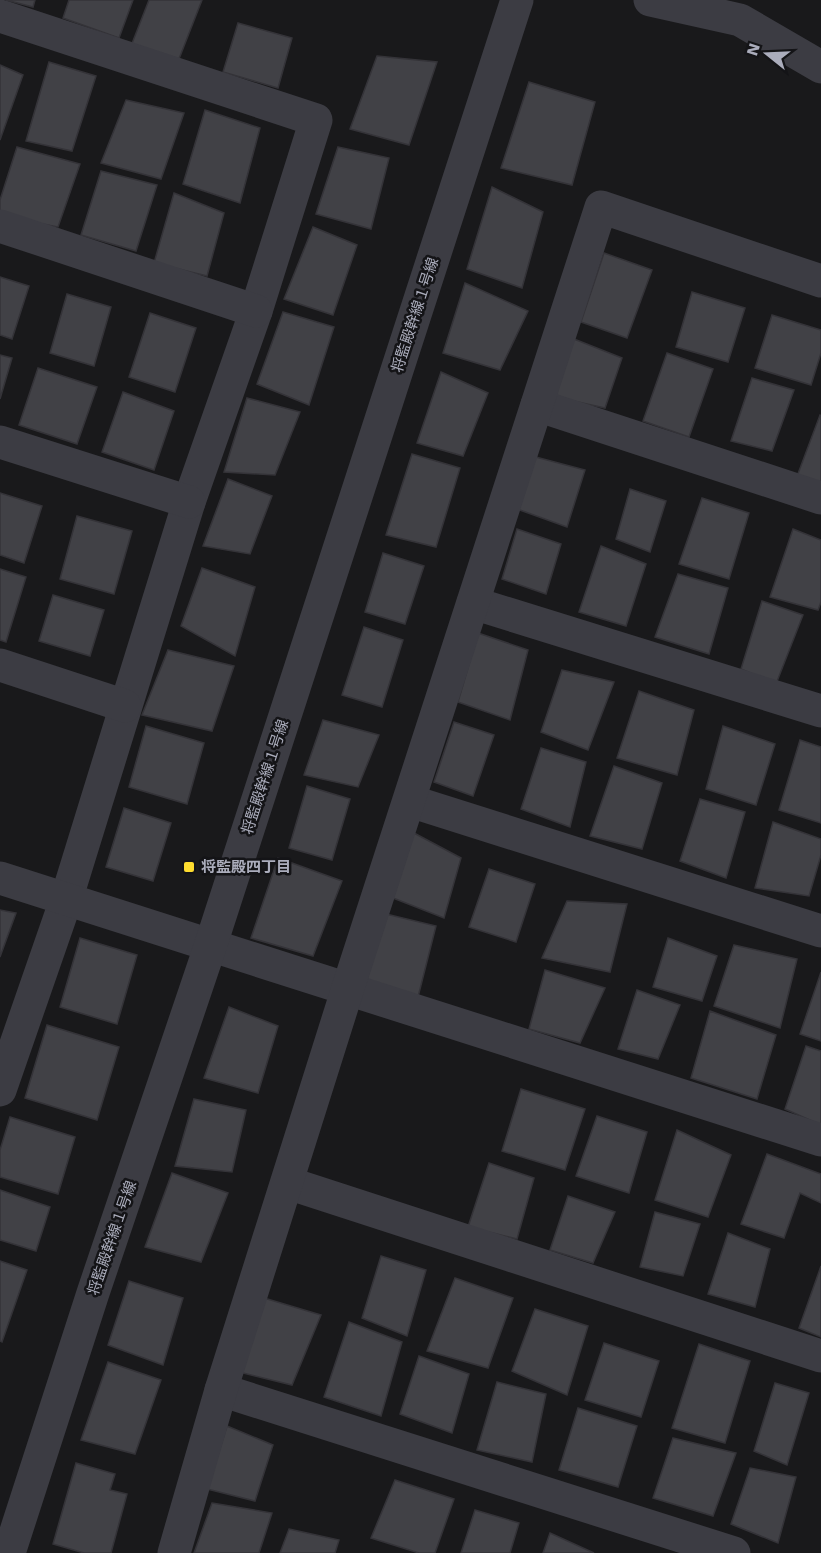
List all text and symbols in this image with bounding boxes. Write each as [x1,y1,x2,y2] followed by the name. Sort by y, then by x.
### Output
[737,24,797,84] north arrow
[742,41,764,58] text: N
[388,255,442,375] street label: 将監殿幹線１号線
[238,717,292,837] street label: 将監殿幹線１号線
[201,858,291,876] place label: 将監殿四丁目
[182,860,196,874] marker: 将監殿四丁目
[84,1178,140,1298] street label: 将監殿幹線１号線

